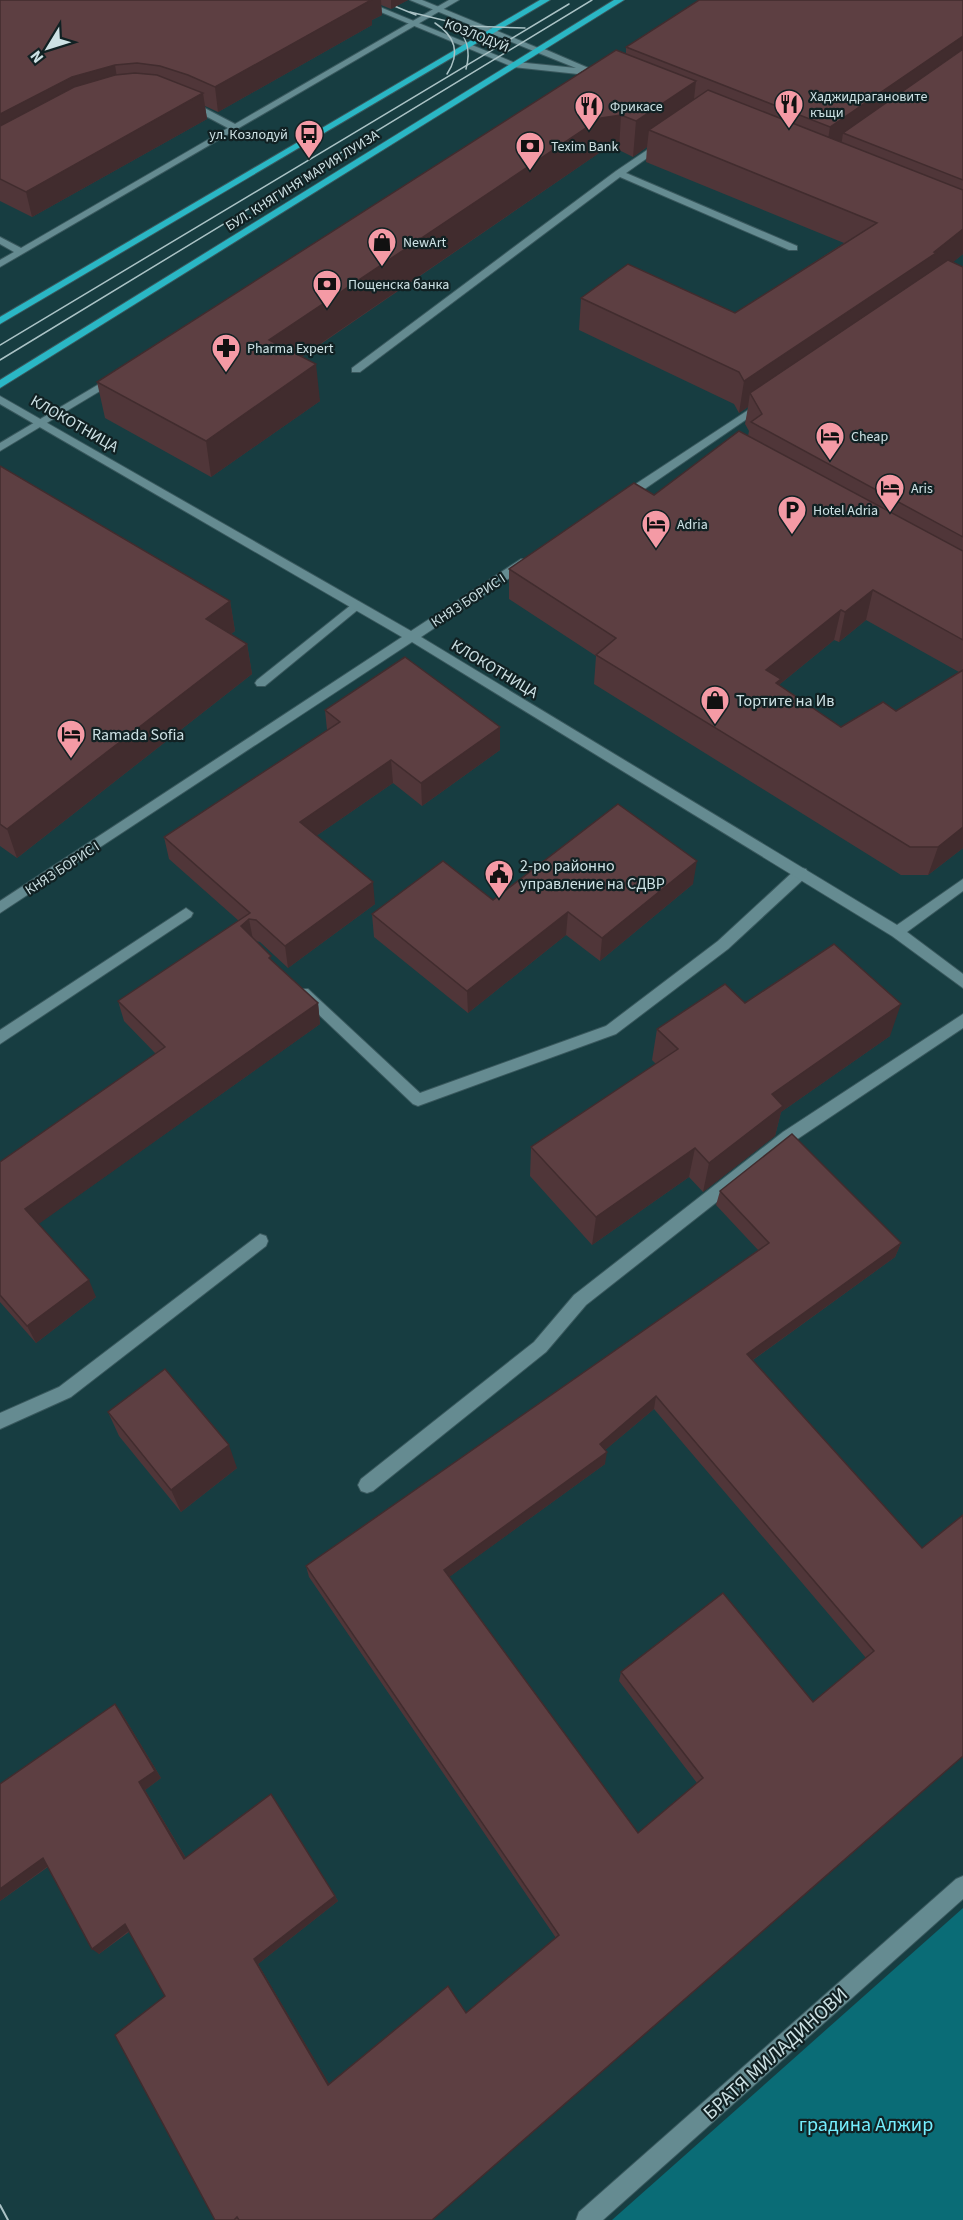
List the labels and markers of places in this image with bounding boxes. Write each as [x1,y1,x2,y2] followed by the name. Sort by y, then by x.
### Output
[810,87,927,123] place label: Хаджидрагановите къщи
[773,88,805,130] restaurant icon: Хаджидрагановите къщи
[573,90,605,132] restaurant icon: Фрикасе
[610,97,663,117] place label: Фрикасе
[293,118,325,160] bus stop icon: ул. Козлодуй
[209,125,288,145] place label: ул. Козлодуй
[514,130,546,172] bank icon: Texim Bank
[551,137,618,157] place label: Texim Bank
[366,226,398,268] shop icon: NewArt
[403,233,447,253] place label: NewArt
[311,268,343,310] bank icon: Пощенска банка
[348,275,449,295] place label: Пощенска банка
[210,332,242,374] pharmacy icon: Pharma Expert
[247,339,334,359] place label: Pharma Expert
[814,420,846,462] hotel icon: Cheap
[851,427,888,447] place label: Cheap
[874,472,906,514] hotel icon: Aris
[911,479,933,499] place label: Aris
[776,494,808,536] parking icon: Hotel Adria
[813,501,878,521] place label: Hotel Adria
[640,508,672,550] hotel icon: Adria
[677,515,708,535] place label: Adria
[699,684,731,726] shop icon: Тортите на Ив
[736,690,834,712] place label: Тортите на Ив
[55,718,87,760] hotel icon: Ramada Sofia
[92,724,184,746] place label: Ramada Sofia
[520,855,665,895] place label: 2-ро районно управление на СДВР
[483,858,515,900] public building icon: 2-ро районно управление на СДВР

